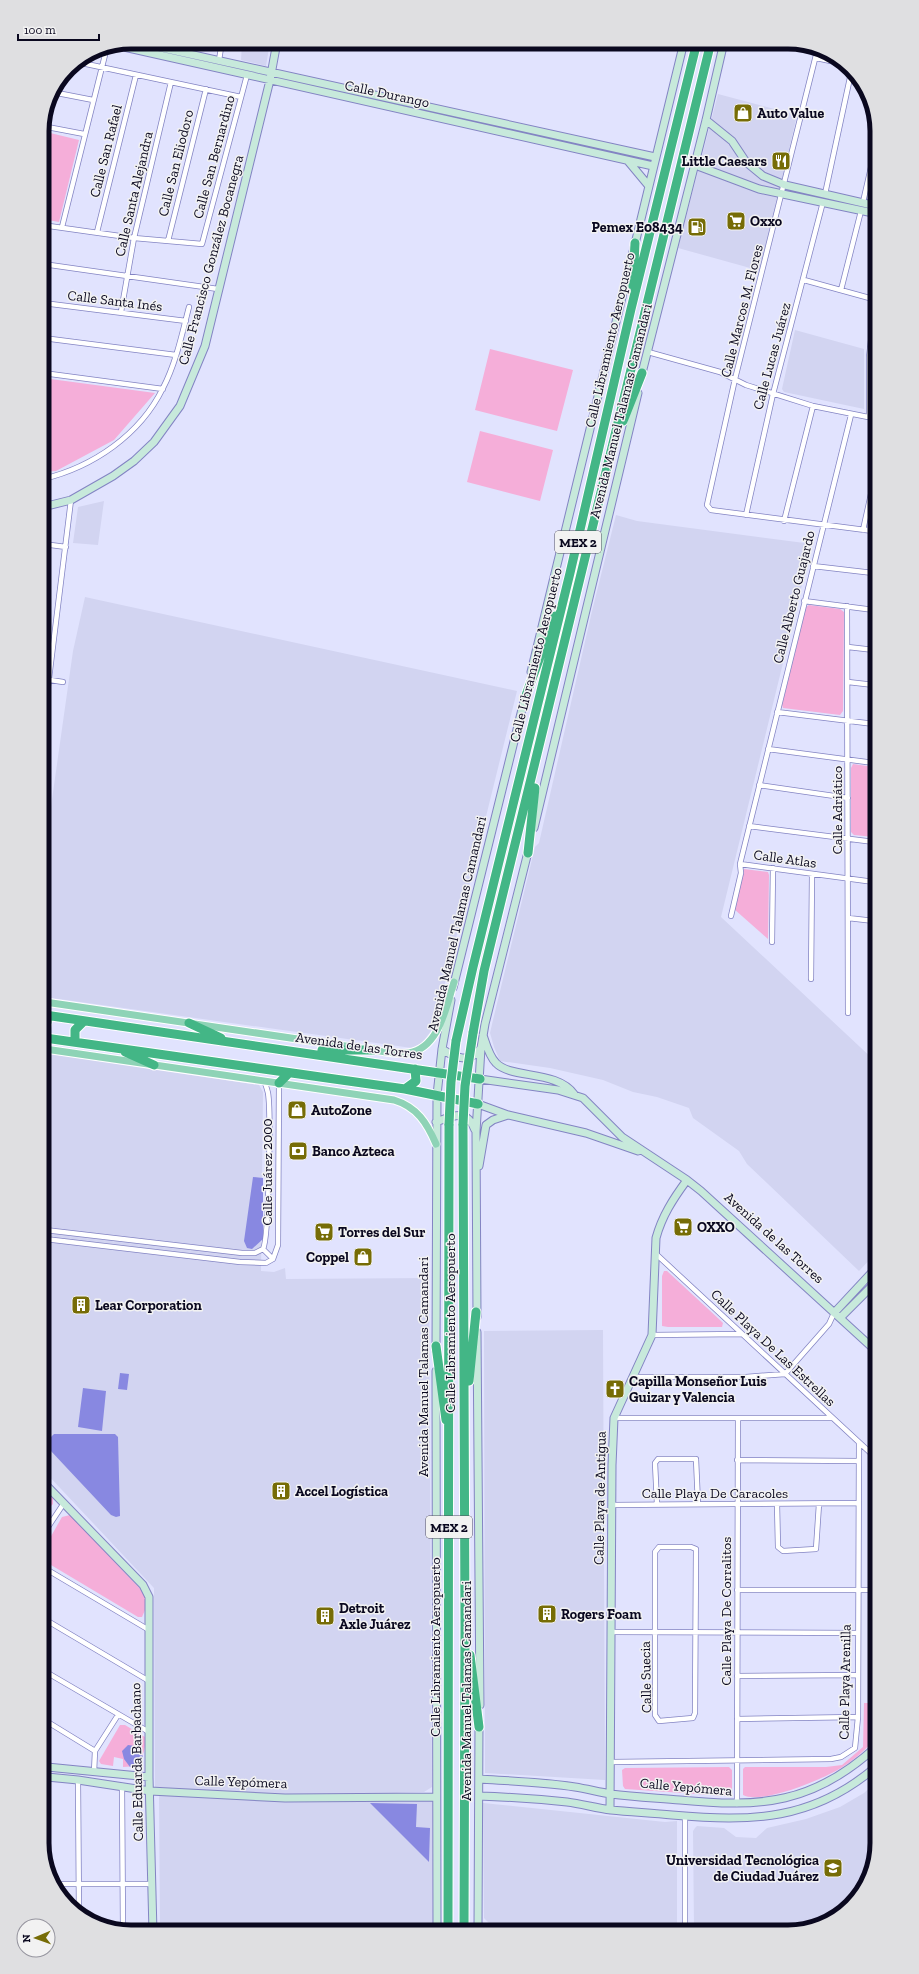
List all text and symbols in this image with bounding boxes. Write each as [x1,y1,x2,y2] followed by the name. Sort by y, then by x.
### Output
[18,16,99,42] scale bar
[24,23,56,37] text: 100 m
[343,77,431,111] street label: Calle Durango
[189,94,239,220] street label: Calle San Bernardino
[86,102,126,199] street label: Calle San Rafael
[732,102,754,124] shop icon: Auto Value
[757,105,825,122] place label: Auto Value
[155,108,197,218] street label: Calle San Eliodoro
[111,130,157,258] street label: Calle Santa Alejandra
[770,150,792,172] restaurant icon: Little Caesars
[175,153,247,367] street label: Calle Francisco González Bocanegra
[682,153,768,170] place label: Little Caesars
[725,210,747,232] supermarket icon: Oxxo
[750,213,783,230] place label: Oxxo
[686,216,708,238] fuel station icon: Pemex E08434
[592,219,683,236] place label: Pemex E08434
[717,243,767,379] street label: Calle Marcos M. Flores
[582,251,638,429] street label: Calle Libramiento Aeropuerto
[67,287,163,315] street label: Calle Santa Inés
[750,300,795,411] street label: Calle Lucas Juárez
[586,302,656,520] street label: Avenida Manuel Talamas Camandari
[769,529,819,665] street label: Calle Alberto Guajardo
[555,531,601,553] road number: MEX 2
[506,566,566,744] street label: Calle Libramiento Aeropuerto
[829,766,846,854] street label: Calle Adriático
[424,815,490,1033] street label: Avenida Manuel Talamas Camandari
[752,846,818,872] street label: Calle Atlas
[294,1029,424,1063] street label: Avenida de las Torres
[286,1099,308,1121] shop icon: AutoZone
[311,1102,372,1119] place label: AutoZone
[259,1118,276,1226] street label: Calle Juárez 2000
[287,1140,309,1162] bank icon: Banco Azteca
[312,1143,395,1160] place label: Banco Azteca
[721,1189,827,1287] street label: Avenida de las Torres
[672,1216,694,1238] supermarket icon: OXXO
[697,1219,735,1236] place label: OXXO
[313,1221,335,1243] supermarket icon: Torres del Sur
[338,1224,426,1241] place label: Torres del Sur
[442,1233,459,1413] street label: Calle Libramiento Aeropuerto
[352,1246,374,1268] shop icon: Coppel
[306,1249,349,1266] place label: Coppel
[415,1257,432,1477] street label: Avenida Manuel Talamas Camandari
[707,1286,839,1410] street label: Calle Playa De Las Estrellas
[70,1294,92,1316] building icon: Lear Corporation
[95,1297,202,1314] place label: Lear Corporation
[629,1373,767,1406] place label: Capilla Monseñor Luis Guizar y Valencia
[604,1378,626,1400] church icon: Capilla Monseñor Luis Guizar y Valencia
[590,1431,610,1565] street label: Calle Playa de Antigua
[270,1480,292,1502] building icon: Accel Logística
[295,1483,388,1500] place label: Accel Logística
[642,1485,788,1502] street label: Calle Playa De Caracoles
[426,1516,472,1538] road number: MEX 2
[718,1537,735,1685] street label: Calle Playa De Corralitos
[427,1557,444,1737] street label: Calle Libramiento Aeropuerto
[458,1581,475,1801] street label: Avenida Manuel Talamas Camandari
[339,1600,411,1633] place label: Detroit Axle Juárez
[536,1603,558,1625] building icon: Rogers Foam
[314,1605,336,1627] building icon: Detroit Axle Juárez
[561,1606,642,1623] place label: Rogers Foam
[835,1624,855,1740] street label: Calle Playa Arenilla
[637,1641,655,1713] street label: Calle Suecia
[127,1683,147,1841] street label: Calle Eduarda Barbachano
[194,1772,288,1792] street label: Calle Yepómera
[639,1774,733,1800] street label: Calle Yepómera
[666,1852,819,1885] place label: Universidad Tecnológica de Ciudad Juárez
[822,1857,844,1879] school or university icon: Universidad Tecnológica de Ciudad Juárez
[16,1918,56,1958] north arrow
[20,1933,33,1943] text: N

